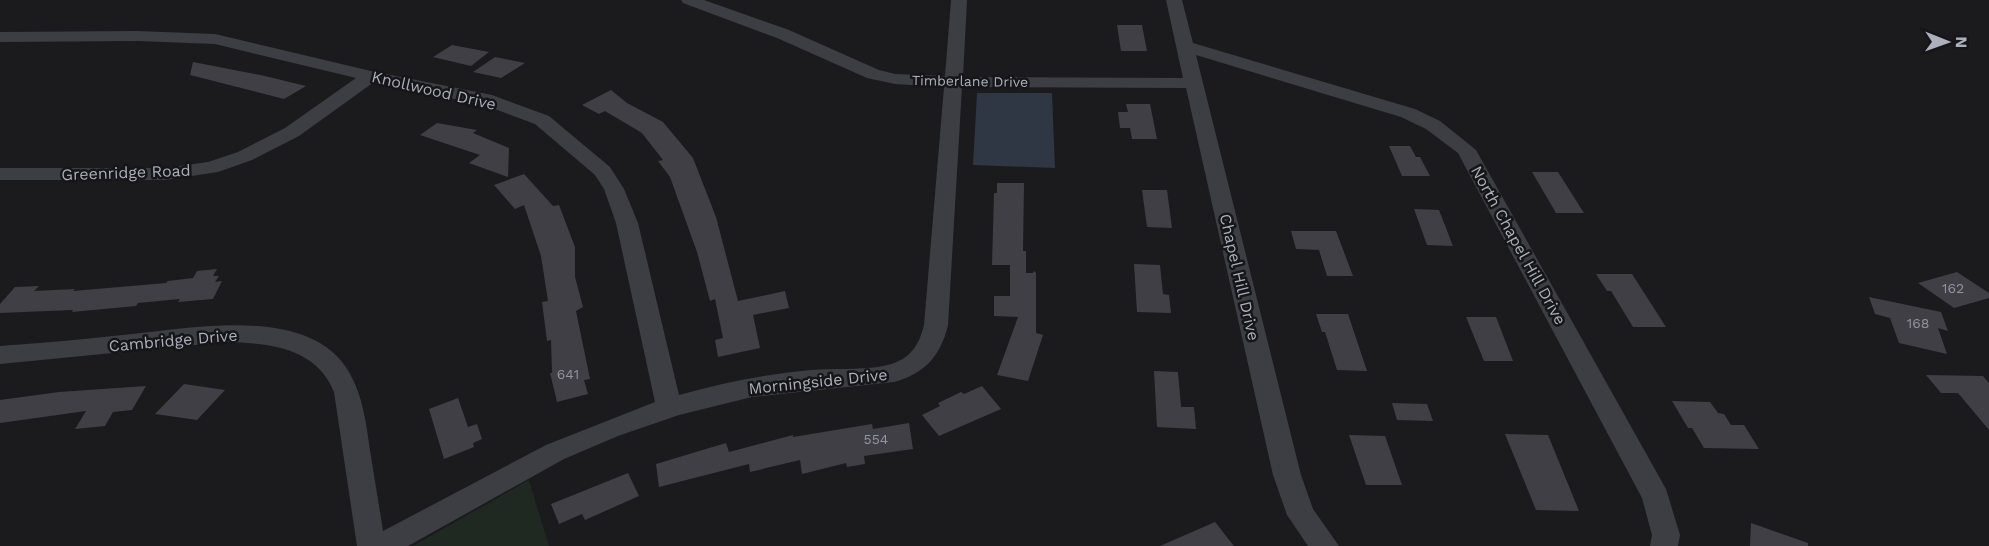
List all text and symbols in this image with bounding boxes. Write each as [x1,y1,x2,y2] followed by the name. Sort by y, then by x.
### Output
[1917,12,1977,72] north arrow
[1952,36,1971,48] text: N
[370,67,498,114] street label: Knollwood Drive
[912,72,1028,90] street label: Timberlane Drive
[61,161,191,184] street label: Greenridge Road
[1467,162,1570,328] street label: North Chapel Hill Drive
[1216,212,1263,342] street label: Chapel Hill Drive
[1942,280,1964,296] house number: 162
[1907,315,1929,331] house number: 168
[108,325,238,356] street label: Cambridge Drive
[748,365,888,398] street label: Morningside Drive
[557,366,579,382] house number: 641
[864,431,888,447] house number: 554

